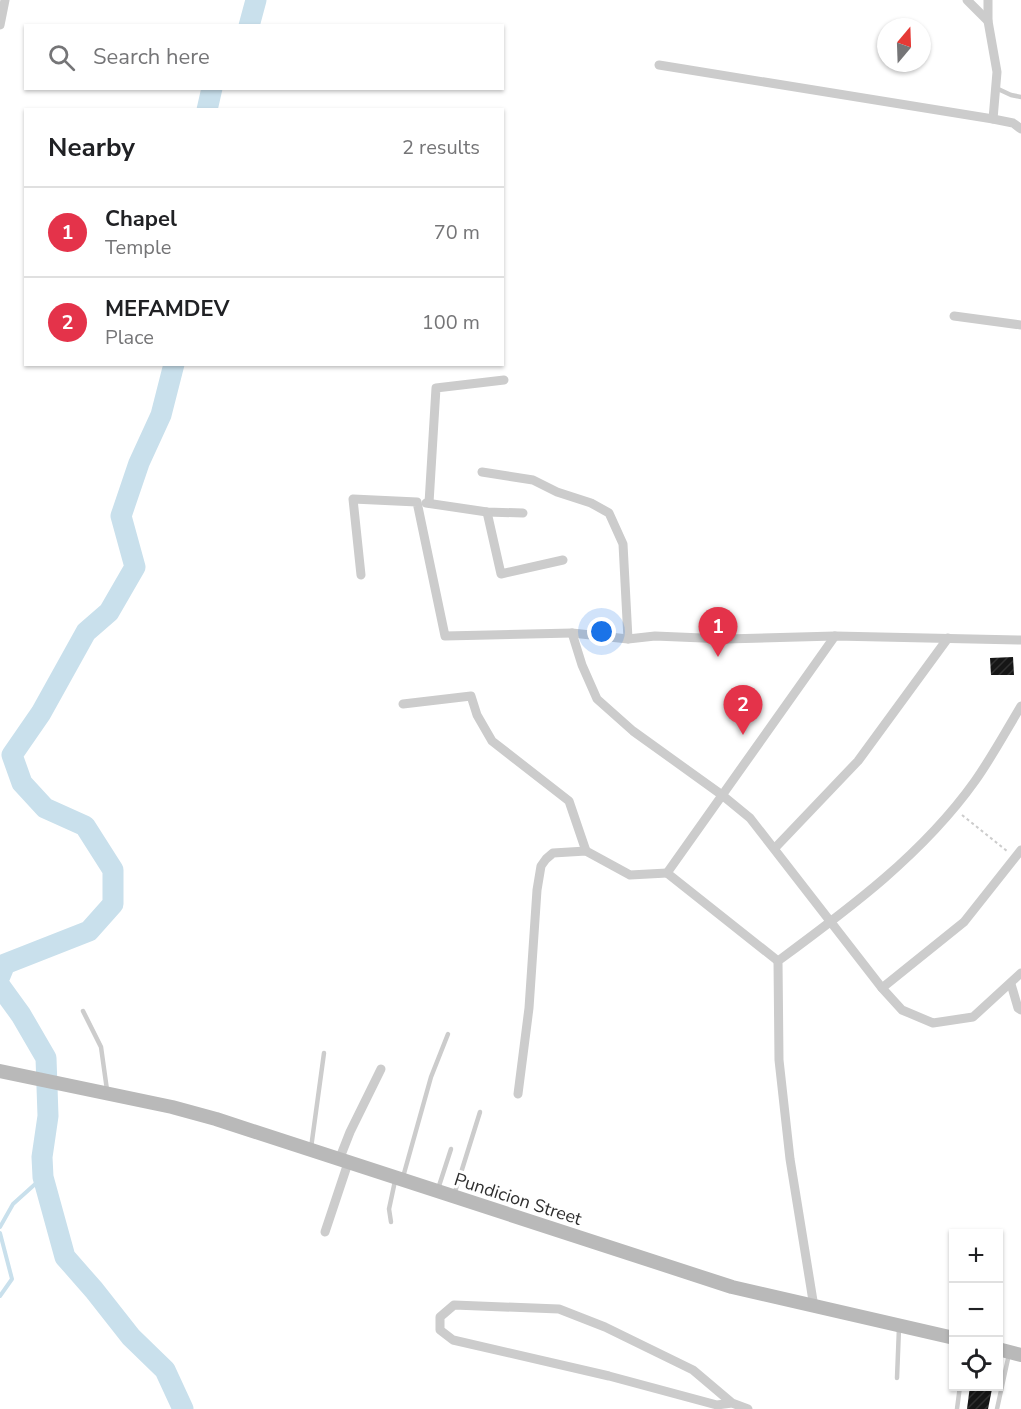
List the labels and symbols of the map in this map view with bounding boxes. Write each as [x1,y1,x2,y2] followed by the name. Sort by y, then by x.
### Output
[877,18,931,72] north arrow
[698,608,738,657] pin: 1
[587,617,616,646] your location
[724,686,762,735] pin: 2
[451,1167,585,1231] street label: Pundicion Street

